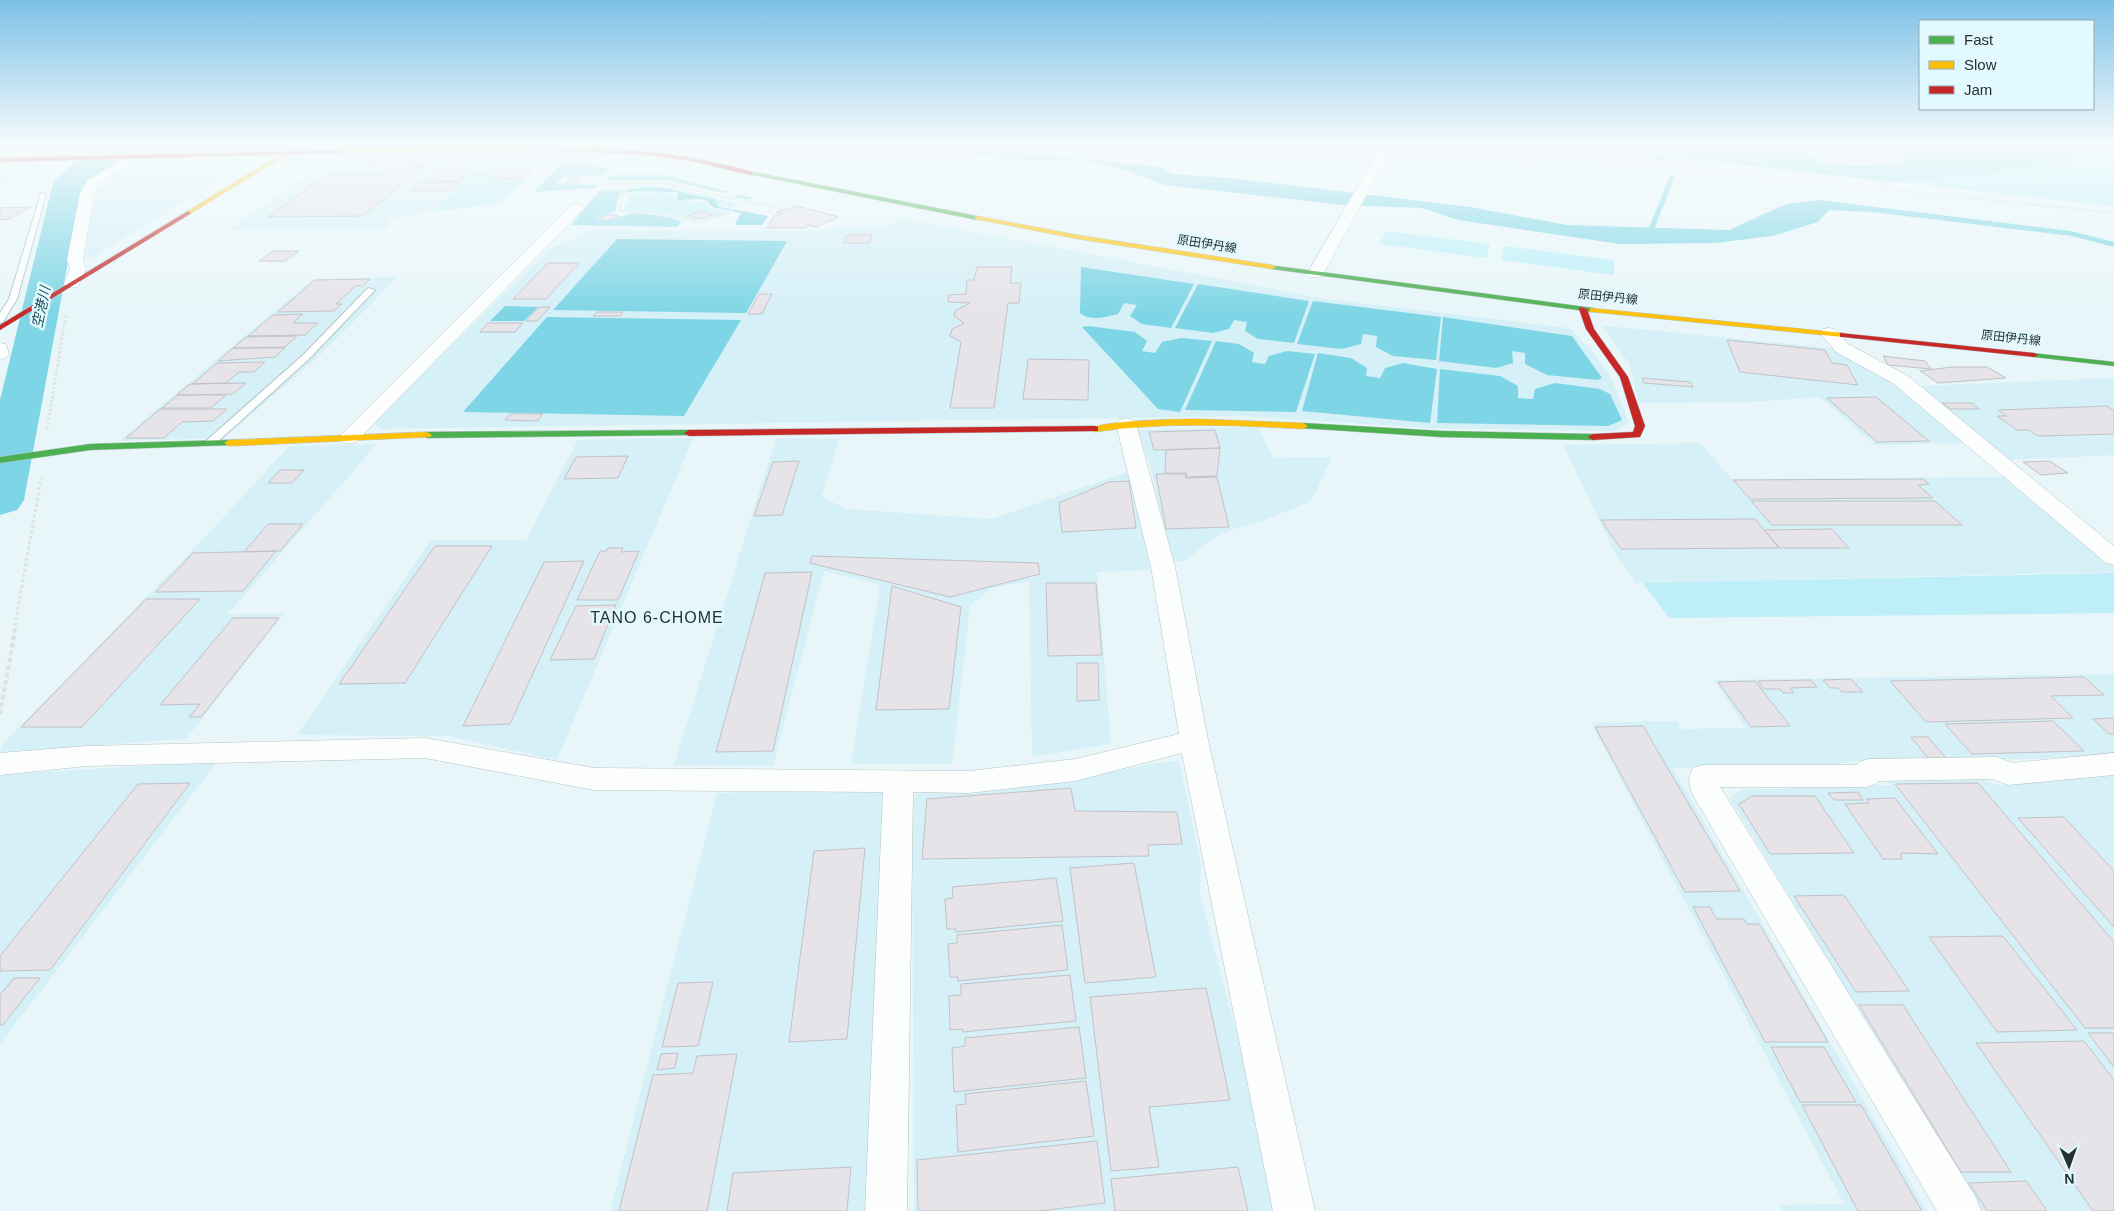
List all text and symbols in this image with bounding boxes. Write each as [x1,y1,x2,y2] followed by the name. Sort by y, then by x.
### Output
[1919,20,2094,110] legend
[1964,31,1994,48] text: Fast
[1964,56,1997,73] text: Slow
[1964,81,1992,98] text: Jam
[1176,232,1238,256] street label: 原田伊丹線
[29,283,54,329] water label: 空港川
[1577,287,1639,307] street label: 原田伊丹線
[1980,328,2042,348] street label: 原田伊丹線
[590,609,724,626] district label: TANO 6-CHOME
[2044,1141,2094,1191] north arrow
[2064,1171,2075,1187] text: N

